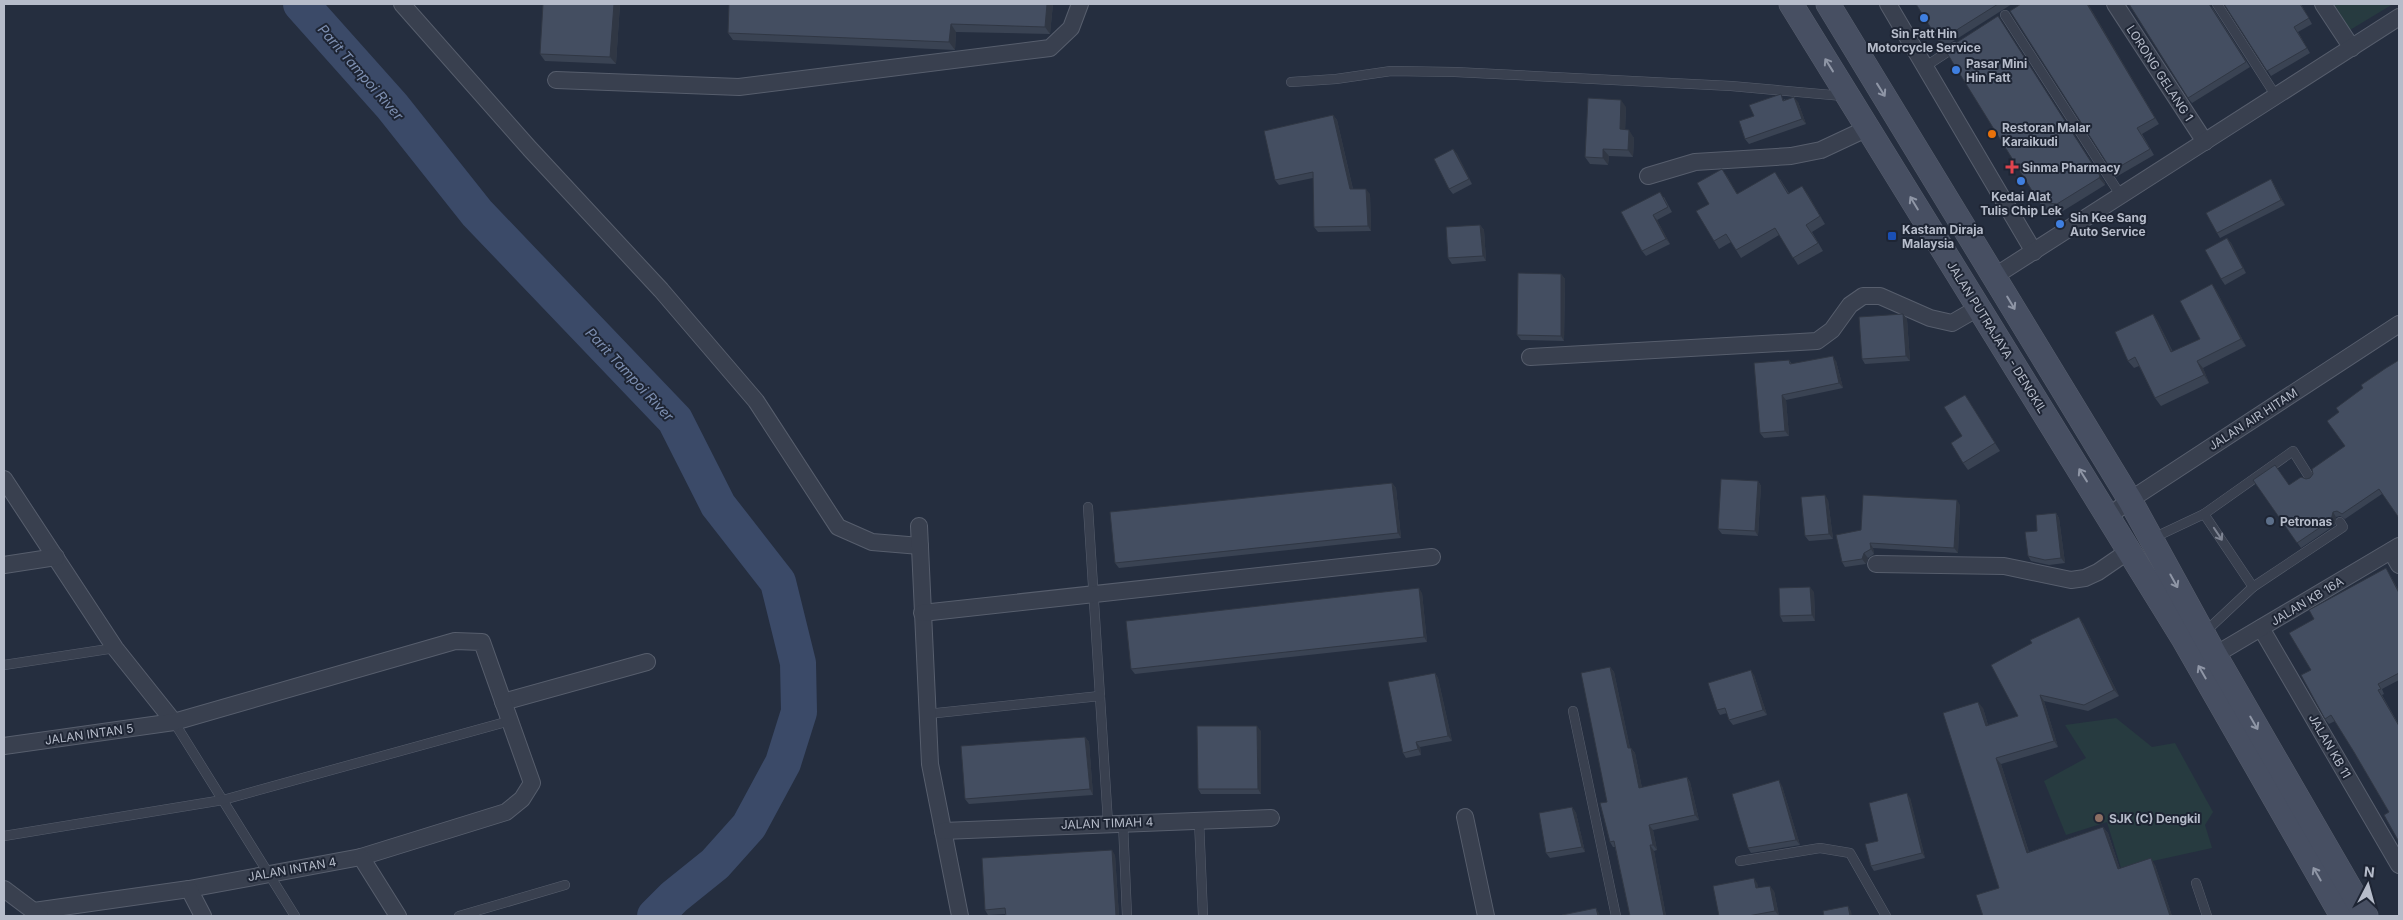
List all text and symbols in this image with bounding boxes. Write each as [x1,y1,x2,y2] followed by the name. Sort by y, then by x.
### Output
[1918,12,1930,24] marker: Sin Fatt Hin Motorcycle Service
[315,21,408,124] water label: Parit Tampoi River
[2123,22,2197,124] street label: LORONG GELANG 1
[1867,26,1981,55] place label: Sin Fatt Hin Motorcycle Service
[1966,56,2027,85] place label: Pasar Mini Hin Fatt
[1823,58,1833,72] one-way arrow
[1950,64,1962,76] marker: Pasar Mini Hin Fatt
[1875,83,1886,97] one-way arrow
[2002,120,2091,149] place label: Restoran Malar Karaikudi
[1986,128,1998,140] marker: Restoran Malar Karaikudi
[2022,160,2121,175] place label: Sinma Pharmacy
[2006,161,2018,173] marker: Sinma Pharmacy
[2015,175,2027,187] marker: Kedai Alat Tulis Chip Lek
[1980,189,2062,218] place label: Kedai Alat Tulis Chip Lek
[1909,197,1919,211] one-way arrow
[2070,210,2147,239] place label: Sin Kee Sang Auto Service
[2054,218,2066,230] marker: Sin Kee Sang Auto Service
[1902,222,1983,251] place label: Kastam Diraja Malaysia
[1886,230,1898,242] marker: Kastam Diraja Malaysia
[1944,258,2050,416] street label: JALAN PUTRAJAYA - DENGKIL
[2007,296,2017,310] one-way arrow
[582,324,678,425] water label: Parit Tampoi River
[2206,385,2300,453] street label: JALAN AIR HITAM
[2077,468,2088,482] one-way arrow
[2280,514,2333,529] place label: Petronas
[2264,515,2276,527] marker: Petronas
[2213,527,2223,541] one-way arrow
[2268,573,2346,629] street label: JALAN KB 16A
[2170,574,2180,588] one-way arrow
[2197,665,2207,679] one-way arrow
[2306,711,2354,781] street label: JALAN KB 11
[2250,715,2260,729] one-way arrow
[44,720,134,748] street label: JALAN INTAN 5
[2109,811,2200,826] place label: SJK (C) Dengkil
[2093,812,2105,824] marker: SJK (C) Dengkil
[1061,814,1154,832] street label: JALAN TIMAH 4
[246,854,338,884] street label: JALAN INTAN 4
[2343,860,2393,910] north arrow
[2363,863,2376,881] text: N
[2312,867,2322,881] one-way arrow

